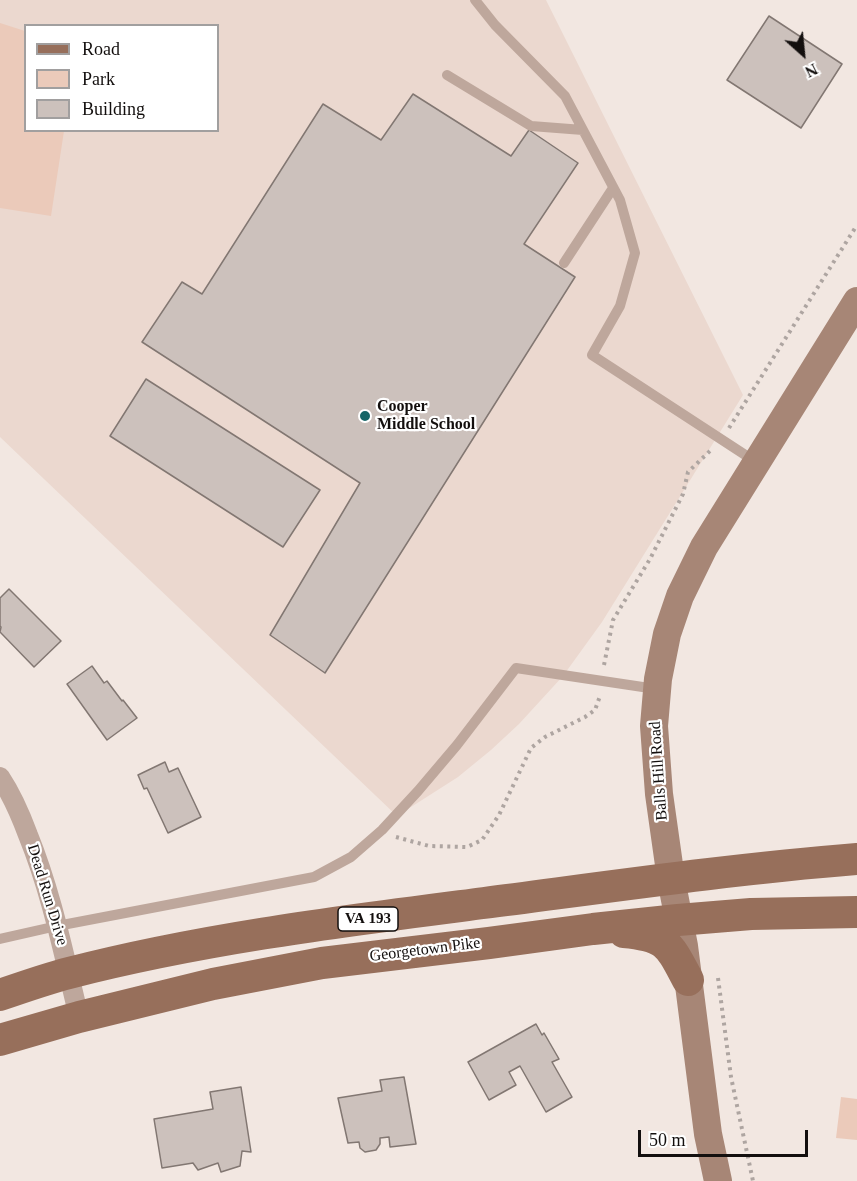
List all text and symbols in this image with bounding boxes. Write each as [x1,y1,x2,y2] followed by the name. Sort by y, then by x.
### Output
[24,24,219,132] legend
[773,24,833,84] north arrow
[82,39,120,59] text: Road
[802,60,820,81] text: N
[82,69,115,89] text: Park
[82,99,145,119] text: Building
[377,397,475,435] place label: Cooper Middle School
[358,409,372,423] marker: Cooper Middle School
[646,721,672,821] street label: Balls Hill Road
[22,842,72,948] street label: Dead Run Drive
[338,907,398,931] road number: VA 193
[369,934,481,966] street label: Georgetown Pike
[641,1118,810,1156] scale bar
[649,1130,686,1150] text: 50 m

